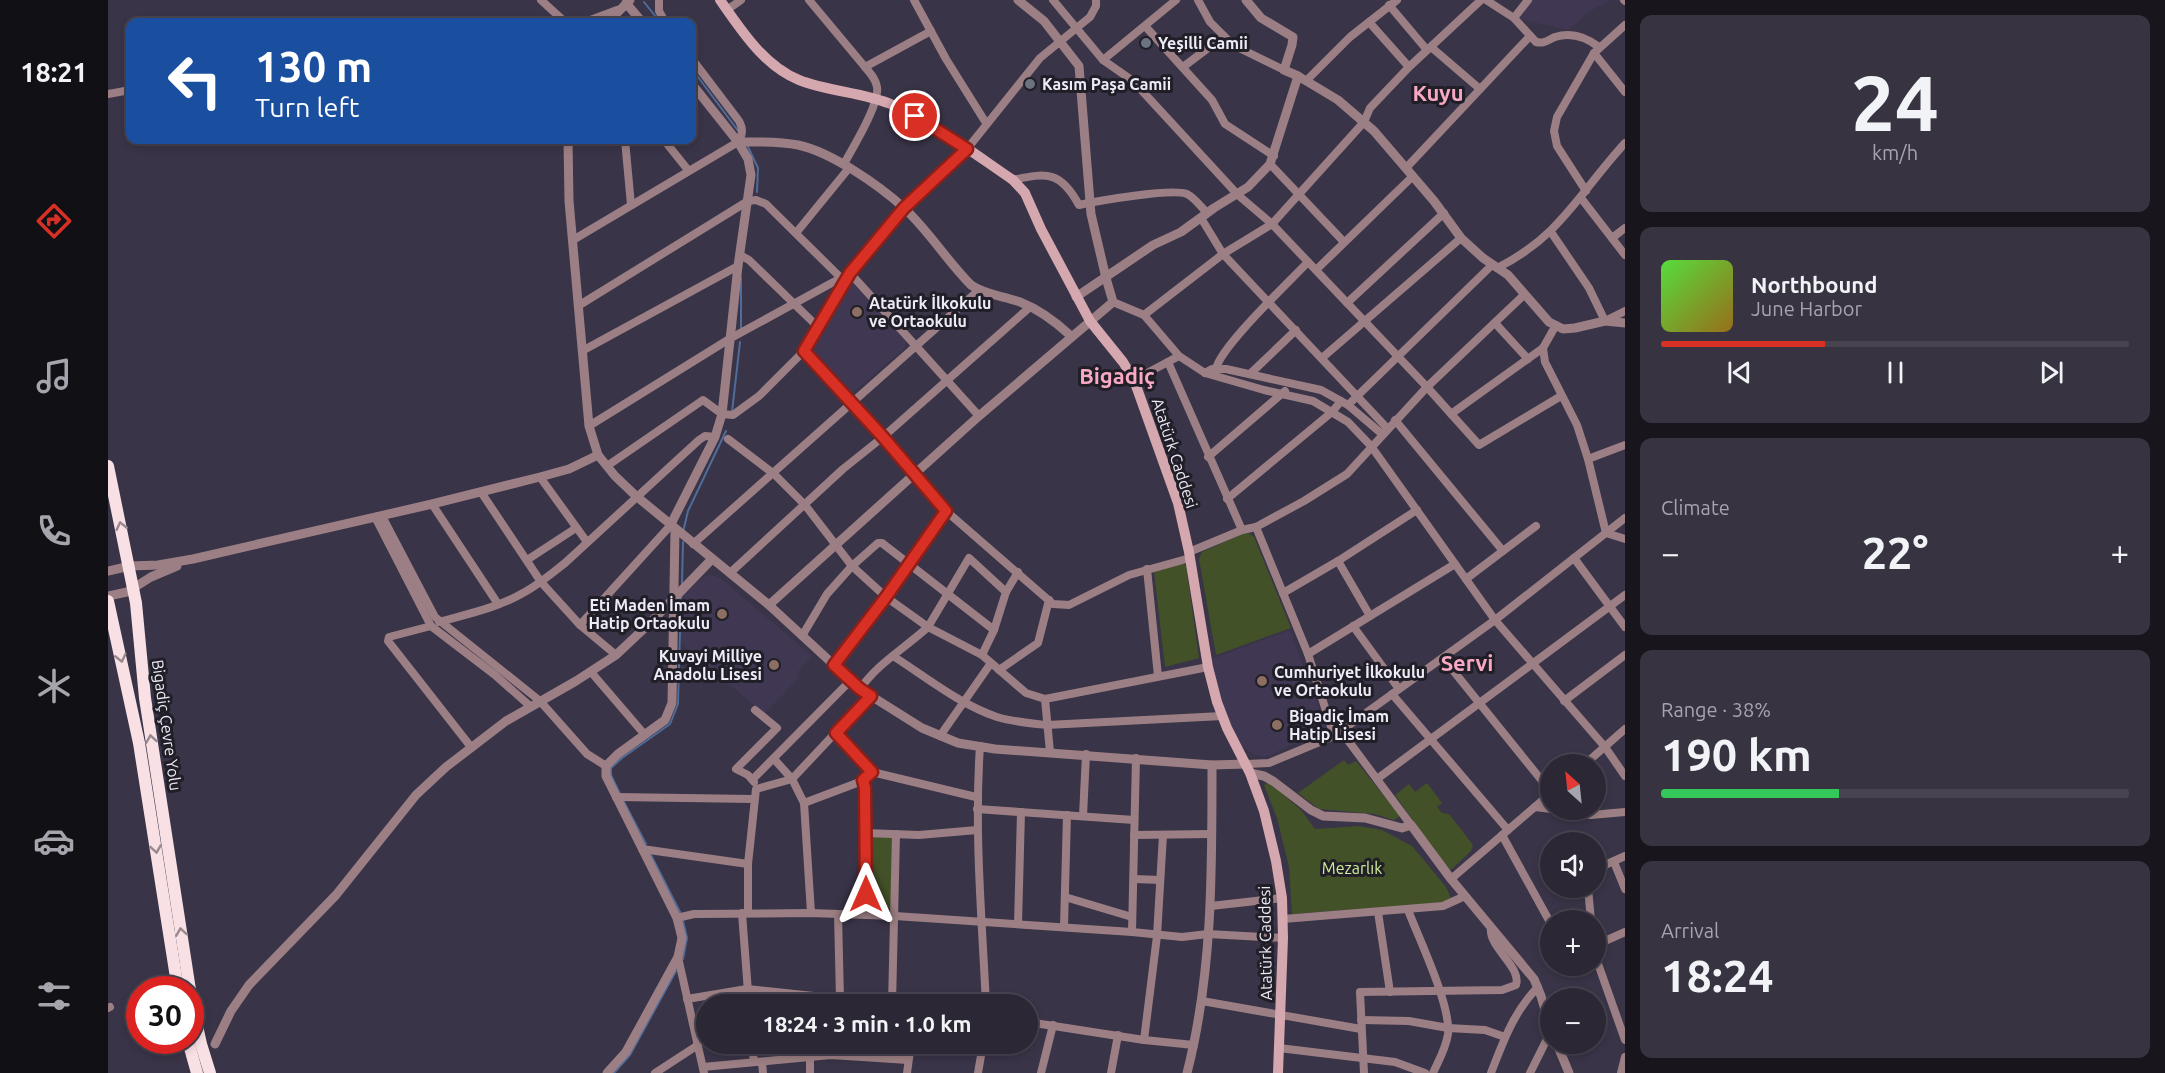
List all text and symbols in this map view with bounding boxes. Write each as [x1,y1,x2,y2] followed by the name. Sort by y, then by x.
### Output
[1158,34,1248,53] place label: Yeşilli Camii
[1139,36,1153,50] marker: Yeşilli Camii
[156,42,234,120] icon: left
[255,43,372,90] text: 130 m
[20,57,88,87] text: 18:21
[1851,58,1939,146] text: 24
[1042,75,1171,94] place label: Kasım Paşa Camii
[1023,77,1037,91] marker: Kasım Paşa Camii
[1412,80,1464,105] district label: Kuyu
[889,90,940,141] pin
[255,92,359,122] text: Turn left
[898,99,931,132] icon: arrive
[1872,141,1918,164] text: km/h
[33,200,75,242] icon: directions
[1751,272,1877,297] text: Northbound
[869,294,991,330] place label: Atatürk İlkokulu ve Ortaokulu
[1751,297,1862,320] text: June Harbor
[850,305,864,319] marker: Atatürk İlkokulu ve Ortaokulu
[33,355,75,397] icon: music
[1723,356,1756,389] icon: previous
[1879,356,1912,389] icon: pause
[2035,356,2068,389] icon: next
[1079,363,1155,389] district label: Bigadiç
[1149,396,1201,510] street label: Atatürk Caddesi
[1661,496,1730,519] text: Climate
[33,510,75,552] icon: phone
[116,521,129,531] one-way arrow
[1862,527,1928,578] text: 22°
[1661,534,1680,571] text: −
[2110,534,2129,571] text: +
[588,596,710,632] place label: Eti Maden İmam Hatip Ortaokulu
[715,607,729,621] marker: Eti Maden İmam Hatip Ortaokulu
[653,647,762,683] place label: Kuvayi Milliye Anadolu Lisesi
[1441,650,1493,675] district label: Servi
[114,652,127,662] one-way arrow
[149,658,185,792] street label: Bigadiç Çevre Yolu
[767,658,781,672] marker: Kuvayi Milliye Anadolu Lisesi
[1274,663,1425,699] place label: Cumhuriyet İlkokulu ve Ortaokulu
[33,665,75,707] icon: climate
[1255,674,1269,688] marker: Cumhuriyet İlkokulu ve Ortaokulu
[1661,698,1771,721] text: Range · 38%
[1289,707,1389,743] place label: Bigadiç İmam Hatip Lisesi
[1270,718,1284,732] marker: Bigadiç İmam Hatip Lisesi
[1661,729,1812,780] text: 190 km
[146,735,158,744] one-way arrow
[1540,754,1606,820] north arrow
[1540,754,1606,1054] map controls
[33,820,75,862] icon: car
[1540,832,1606,898] button: sound
[150,845,162,854] one-way arrow
[1322,859,1382,877] park label: Mezarlık
[834,862,898,926] position arrow
[1255,886,1275,1000] street label: Atatürk Caddesi
[1540,910,1606,976] button: +
[1661,919,1719,942] text: Arrival
[175,928,188,938] one-way arrow
[1661,950,1774,1001] text: 18:24
[33,975,75,1017] icon: filters
[126,976,204,1054] speed limit sign: 30
[1540,988,1606,1054] button: −
[762,1011,972,1036] text: 18:24 · 3 min · 1.0 km

